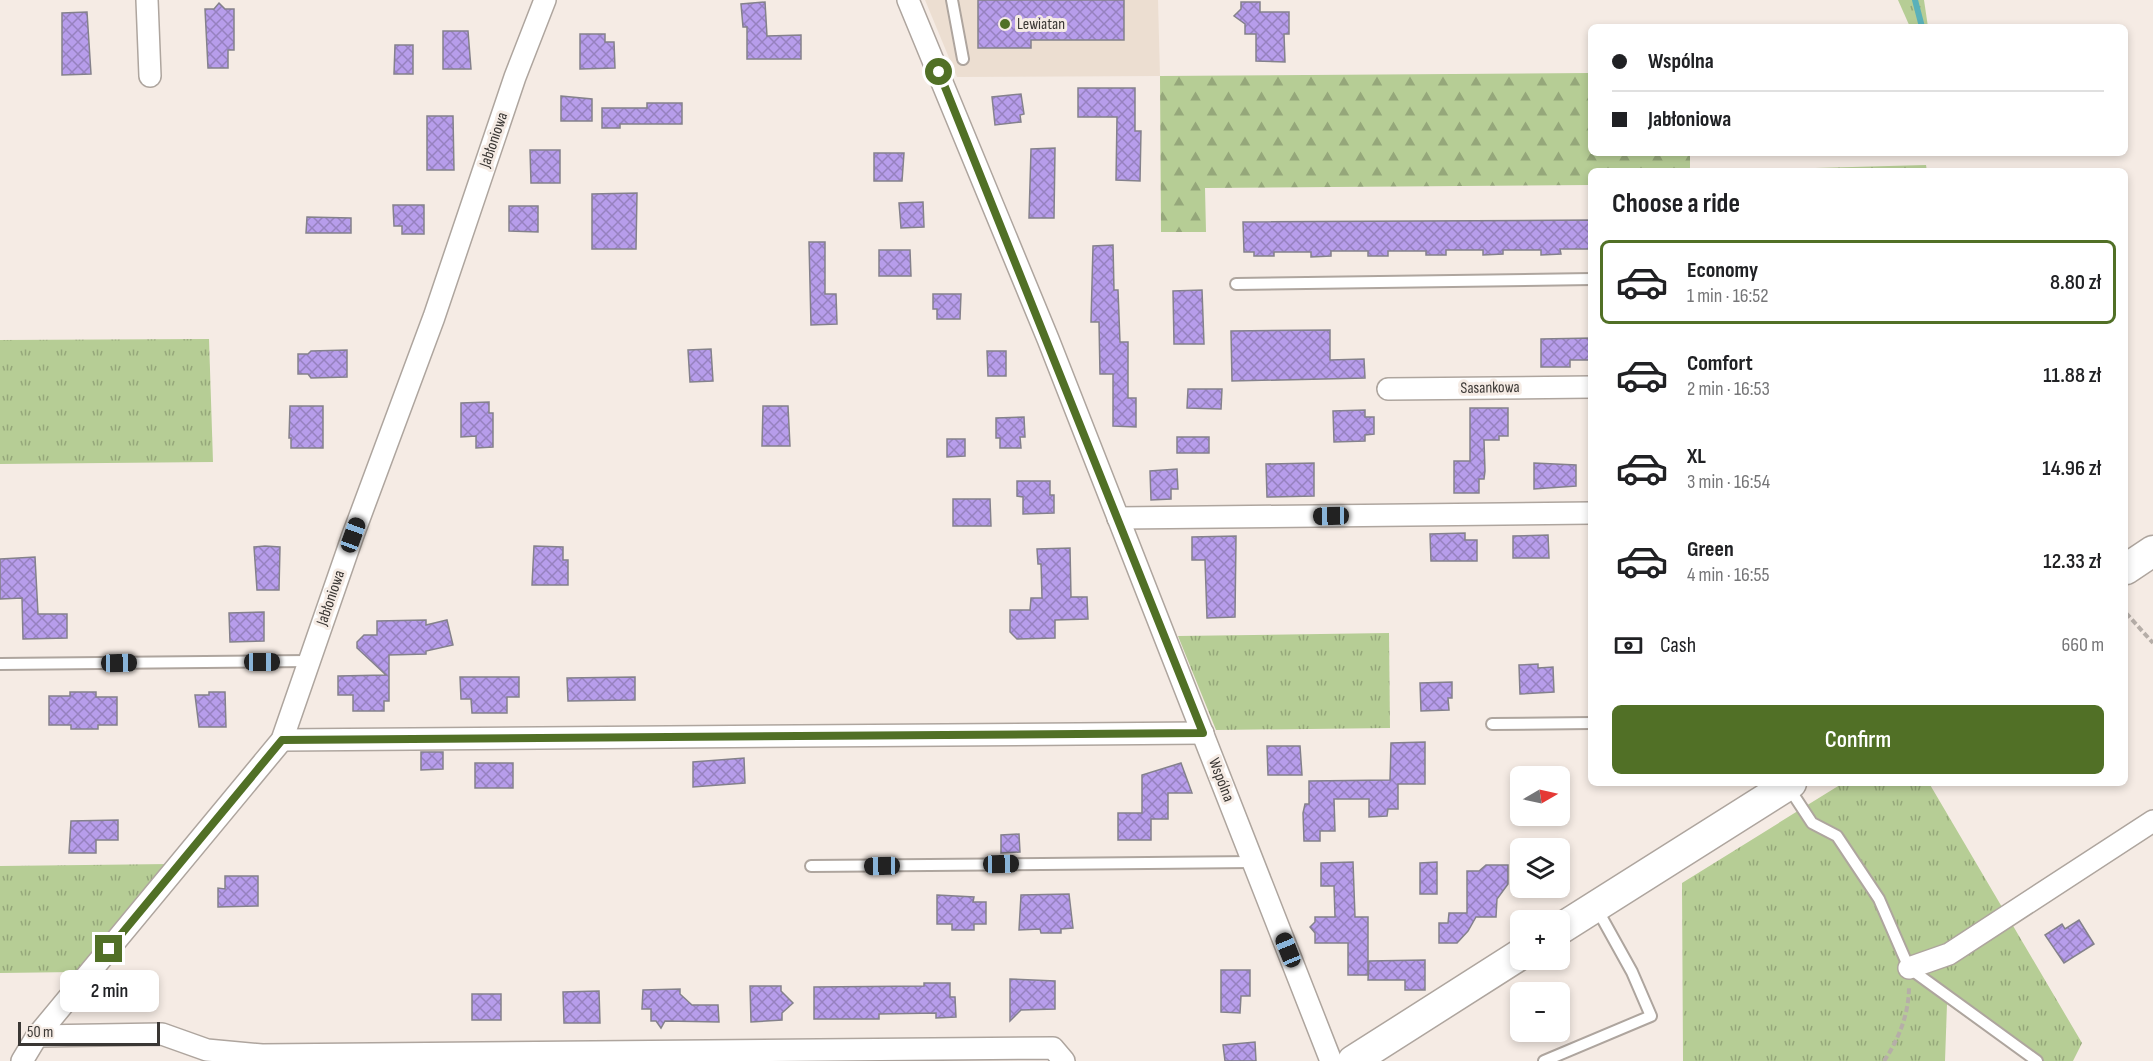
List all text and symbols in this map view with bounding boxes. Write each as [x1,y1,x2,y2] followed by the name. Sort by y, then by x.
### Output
[1017,15,1065,34] place label: Lewiatan
[998,17,1012,31] marker: Lewiatan
[1648,48,1714,75] text: Wspólna
[925,58,952,85] route start
[1648,106,1731,133] text: Jabłoniowa
[475,110,512,171] street label: Jabłoniowa
[1612,188,1740,220] text: Choose a ride
[1615,255,1669,309] icon: car
[1687,257,1758,284] text: Economy
[2050,269,2101,296] text: 8.80 zł
[1687,284,1768,308] text: 1 min · 16:52
[1615,348,1669,402] icon: car
[1687,350,1753,377] text: Comfort
[2043,362,2101,389] text: 11.88 zł
[1687,377,1770,401] text: 2 min · 16:53
[1460,378,1520,398] street label: Sasankowa
[1615,441,1669,495] icon: car
[1687,443,1706,470] text: XL
[2042,455,2101,482] text: 14.96 zł
[1687,470,1770,494] text: 3 min · 16:54
[1313,507,1349,525] car
[338,515,368,555] car
[1615,534,1669,588] icon: car
[1687,536,1734,563] text: Green
[2043,548,2101,575] text: 12.33 zł
[1687,563,1770,587] text: 4 min · 16:55
[312,568,349,629] street label: Jabłoniowa
[1612,629,1645,662] icon: cash
[1660,632,1696,659] text: Cash
[2062,633,2104,657] text: 660 m
[244,653,280,671] car
[101,654,137,672] car
[1612,705,2104,774] button: Confirm
[1204,755,1238,805] street label: Wspólna
[1510,766,1570,826] north arrow
[1510,766,1570,1042] map controls
[1510,838,1570,898] button: layers
[983,855,1019,873] car
[864,857,900,875] car
[1510,910,1570,970] button: +
[1273,930,1303,970] car
[95,935,122,962] route end
[60,970,158,1012] callout: 2 min
[91,979,128,1003] text: 2 min
[1510,982,1570,1042] button: −
[18,1019,160,1046] scale bar
[27,1023,53,1042] text: 50 m

